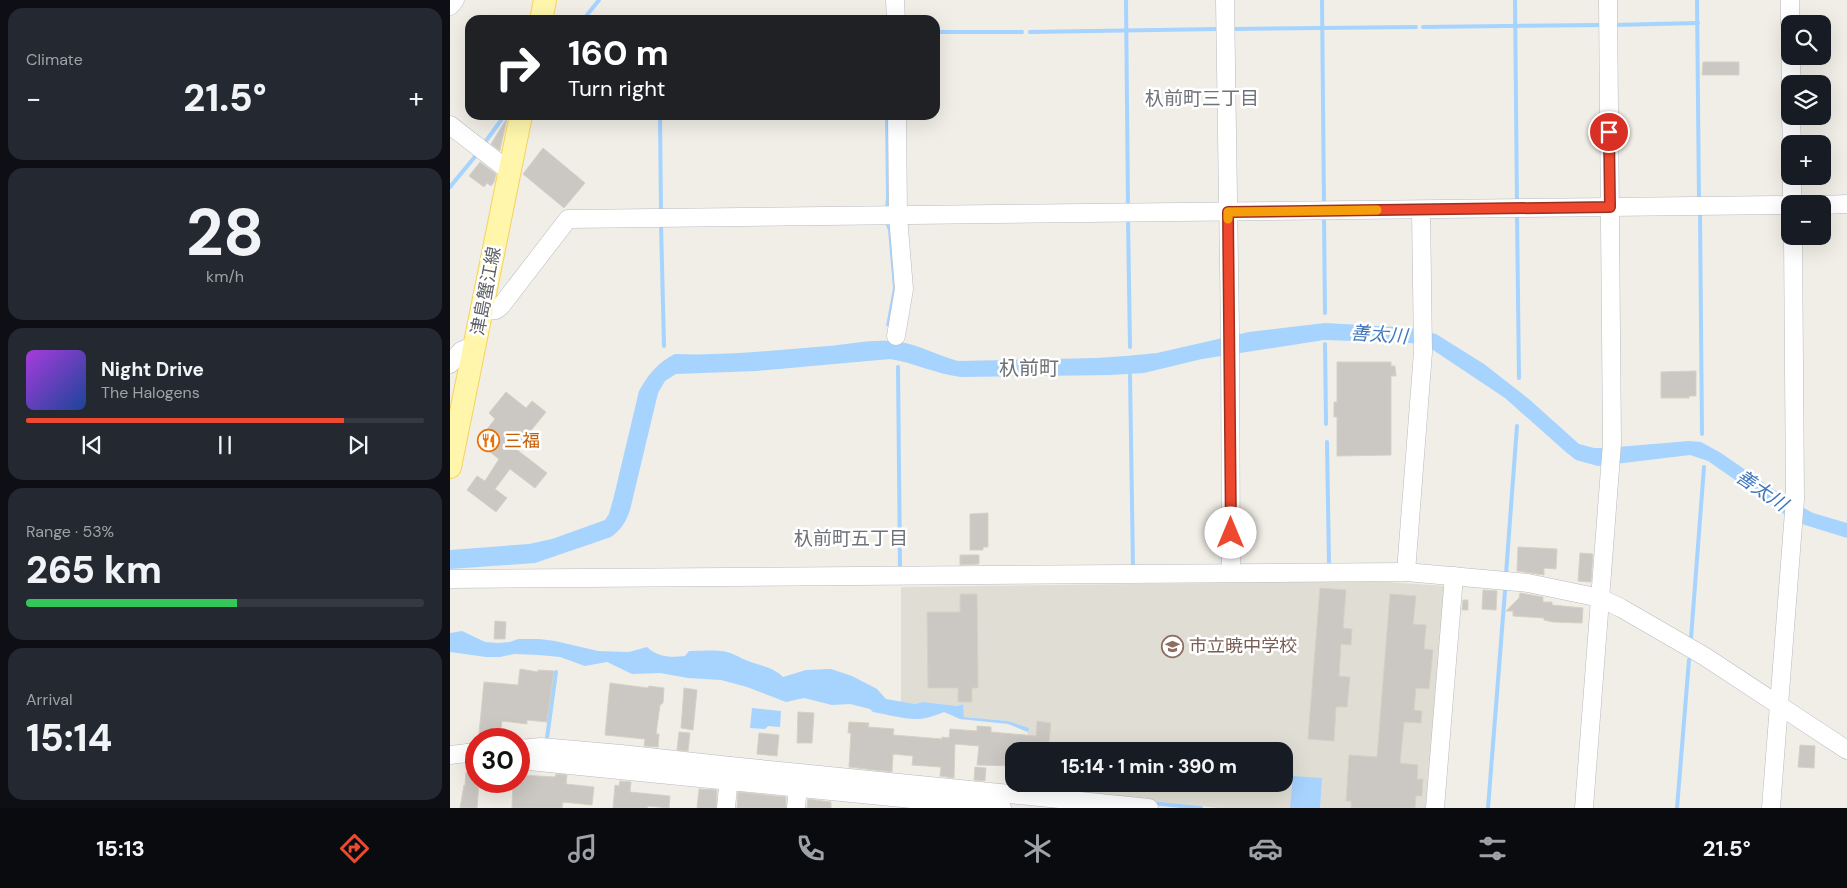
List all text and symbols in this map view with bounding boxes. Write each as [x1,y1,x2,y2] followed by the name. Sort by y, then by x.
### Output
[1781,15,1831,245] map controls
[1781,15,1831,65] button: search
[568,30,669,76] text: 160 m
[485,35,550,100] icon: right
[26,49,83,70] text: Climate
[183,73,267,123] text: 21.5°
[568,74,665,103] text: Turn right
[1781,75,1831,125] button: layers
[26,80,41,117] text: −
[409,80,424,117] text: +
[1145,86,1259,111] district label: 杁前町三丁目
[1588,111,1630,153] pin
[1595,118,1623,146] icon: arrive
[1781,135,1831,185] button: +
[186,191,264,275] text: 28
[1781,195,1831,245] button: −
[466,245,506,337] street label: 津島蟹江線
[206,266,244,287] text: km/h
[1350,320,1410,349] water label: 善太川
[999,355,1059,381] district label: 杁前町
[101,357,204,382] text: Night Drive
[101,382,200,403] text: The Halogens
[476,429,500,453] restaurant icon: 三福
[504,429,540,453] place label: 三福
[78,431,106,459] icon: previous
[211,431,239,459] icon: pause
[344,431,372,459] icon: next
[1731,464,1794,518] water label: 善太川
[1204,506,1256,558] position arrow
[26,521,114,542] text: Range · 53%
[794,526,908,551] district label: 杁前町五丁目
[26,545,162,595] text: 265 km
[1161,634,1185,658] school or university icon: 市立暁中学校
[1189,634,1297,658] place label: 市立暁中学校
[26,689,73,710] text: Arrival
[26,713,113,763] text: 15:14
[465,728,530,793] speed limit sign: 30
[1061,754,1237,779] text: 15:14 · 1 min · 390 m
[337,831,372,866] icon: directions
[565,831,600,866] icon: music
[793,831,828,866] icon: phone
[1020,831,1055,866] icon: climate
[1248,831,1283,866] icon: car
[1475,831,1510,866] icon: filters
[96,834,145,863] text: 15:13
[1703,834,1751,863] text: 21.5°

